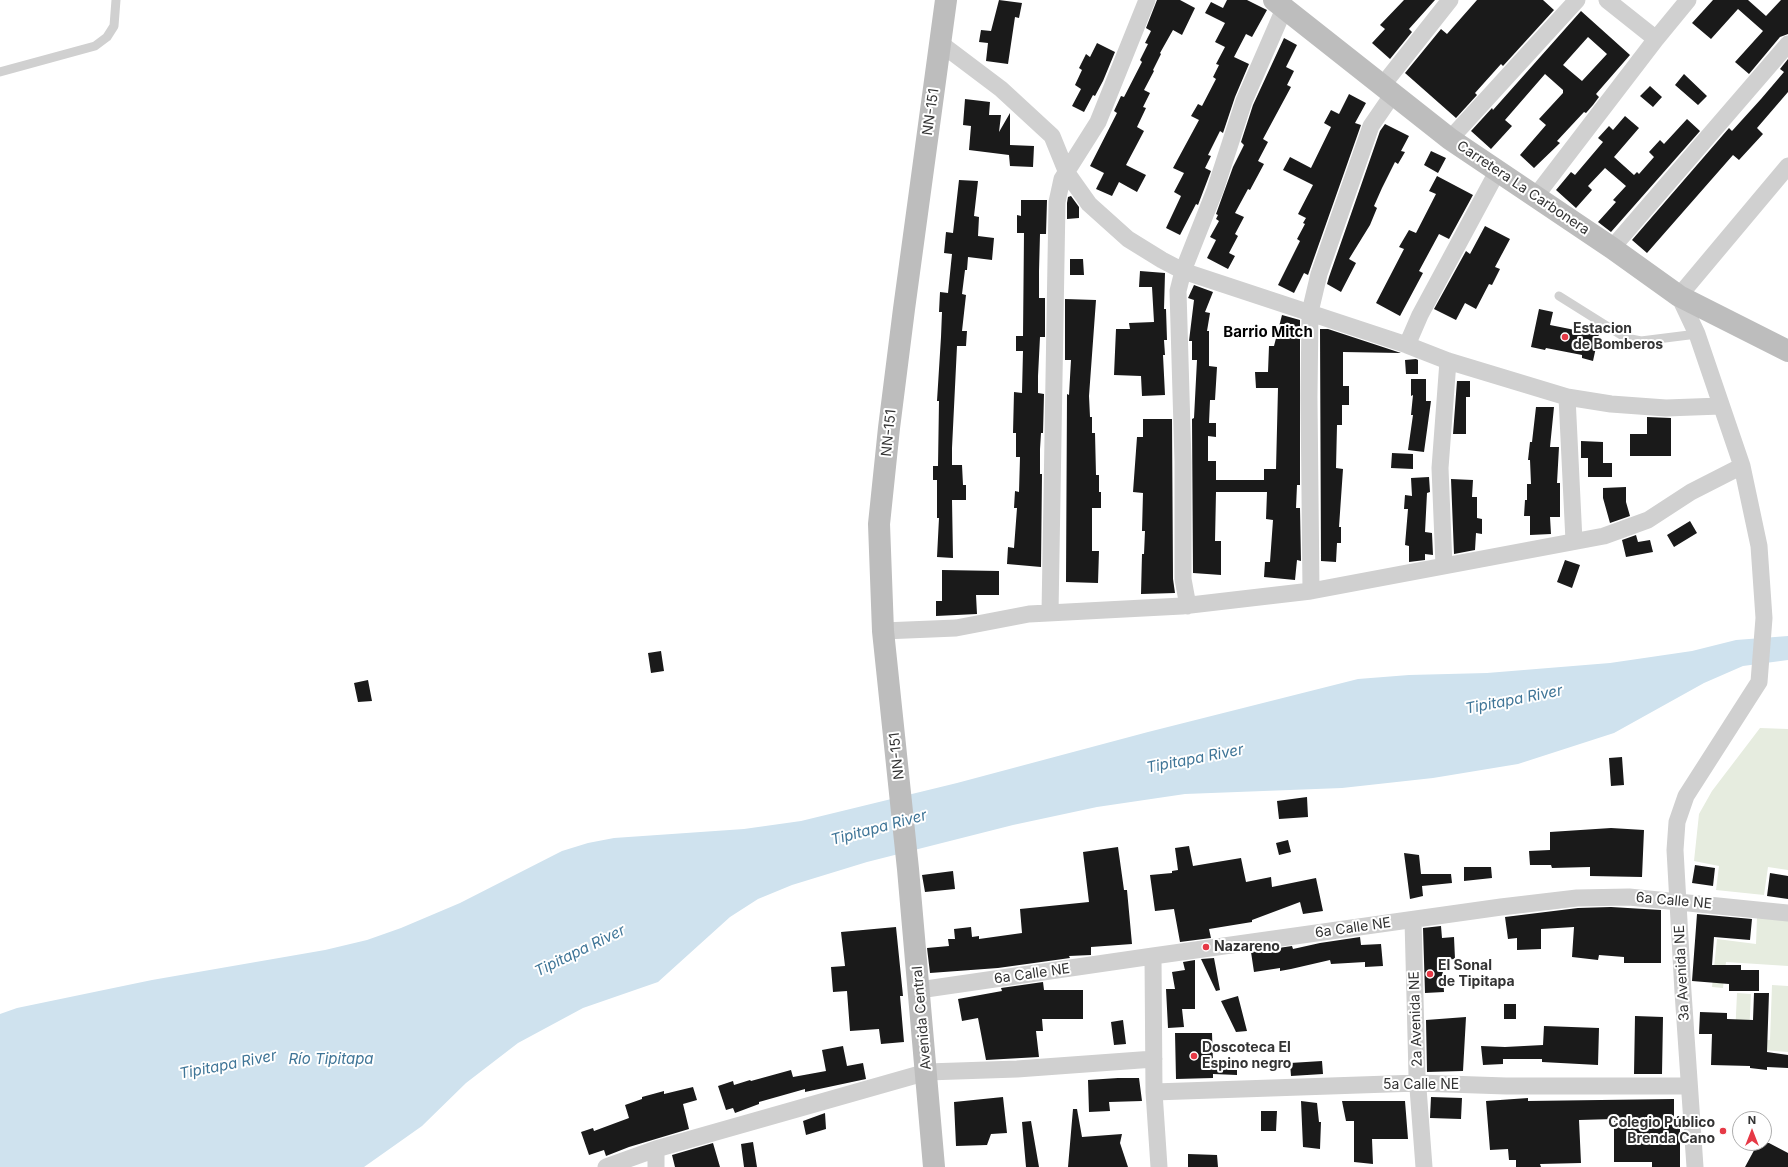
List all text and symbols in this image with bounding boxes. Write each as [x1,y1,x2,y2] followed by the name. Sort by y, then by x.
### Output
[919,87,943,137] street label: NN-151
[1454,137,1592,239] street label: Carretera La Carbonera
[1573,321,1663,354] place label: Estacion de Bomberos
[1223,323,1313,341] district label: Barrio Mitch
[1560,332,1570,342] marker: Estacion de Bomberos
[878,409,900,457] street label: NN-151
[1464,682,1564,718] water label: Tipitapa River
[886,732,908,780] street label: NN-151
[1145,741,1245,777] water label: Tipitapa River
[829,807,929,849] water label: Tipitapa River
[1635,889,1713,913] street label: 6a Calle NE
[1314,914,1392,942] street label: 6a Calle NE
[532,921,628,981] water label: Tipitapa River
[1671,925,1693,1021] street label: 3a Avenida NE
[1214,939,1280,955] place label: Nazareno
[1201,942,1211,952] marker: Nazareno
[1438,958,1515,990] place label: El Sonal de Tipitapa
[993,960,1071,988] street label: 6a Calle NE
[909,965,935,1071] street label: Avenida Central
[1425,969,1435,979] marker: El Sonal de Tipitapa
[1406,971,1426,1067] street label: 2a Avenida NE
[1202,1040,1291,1072] place label: Doscoteca El Espino negro
[178,1047,278,1083] water label: Tipitapa River
[288,1050,374,1068] water label: Río Tipitapa
[1189,1051,1199,1061] marker: Doscoteca El Espino negro
[1383,1077,1459,1093] street label: 5a Calle NE
[1732,1111,1772,1151] north arrow
[1748,1113,1756,1127] text: N
[1608,1115,1715,1148] place label: Colegio Público Brenda Cano
[1718,1126,1728,1136] marker: Colegio Público Brenda Cano

